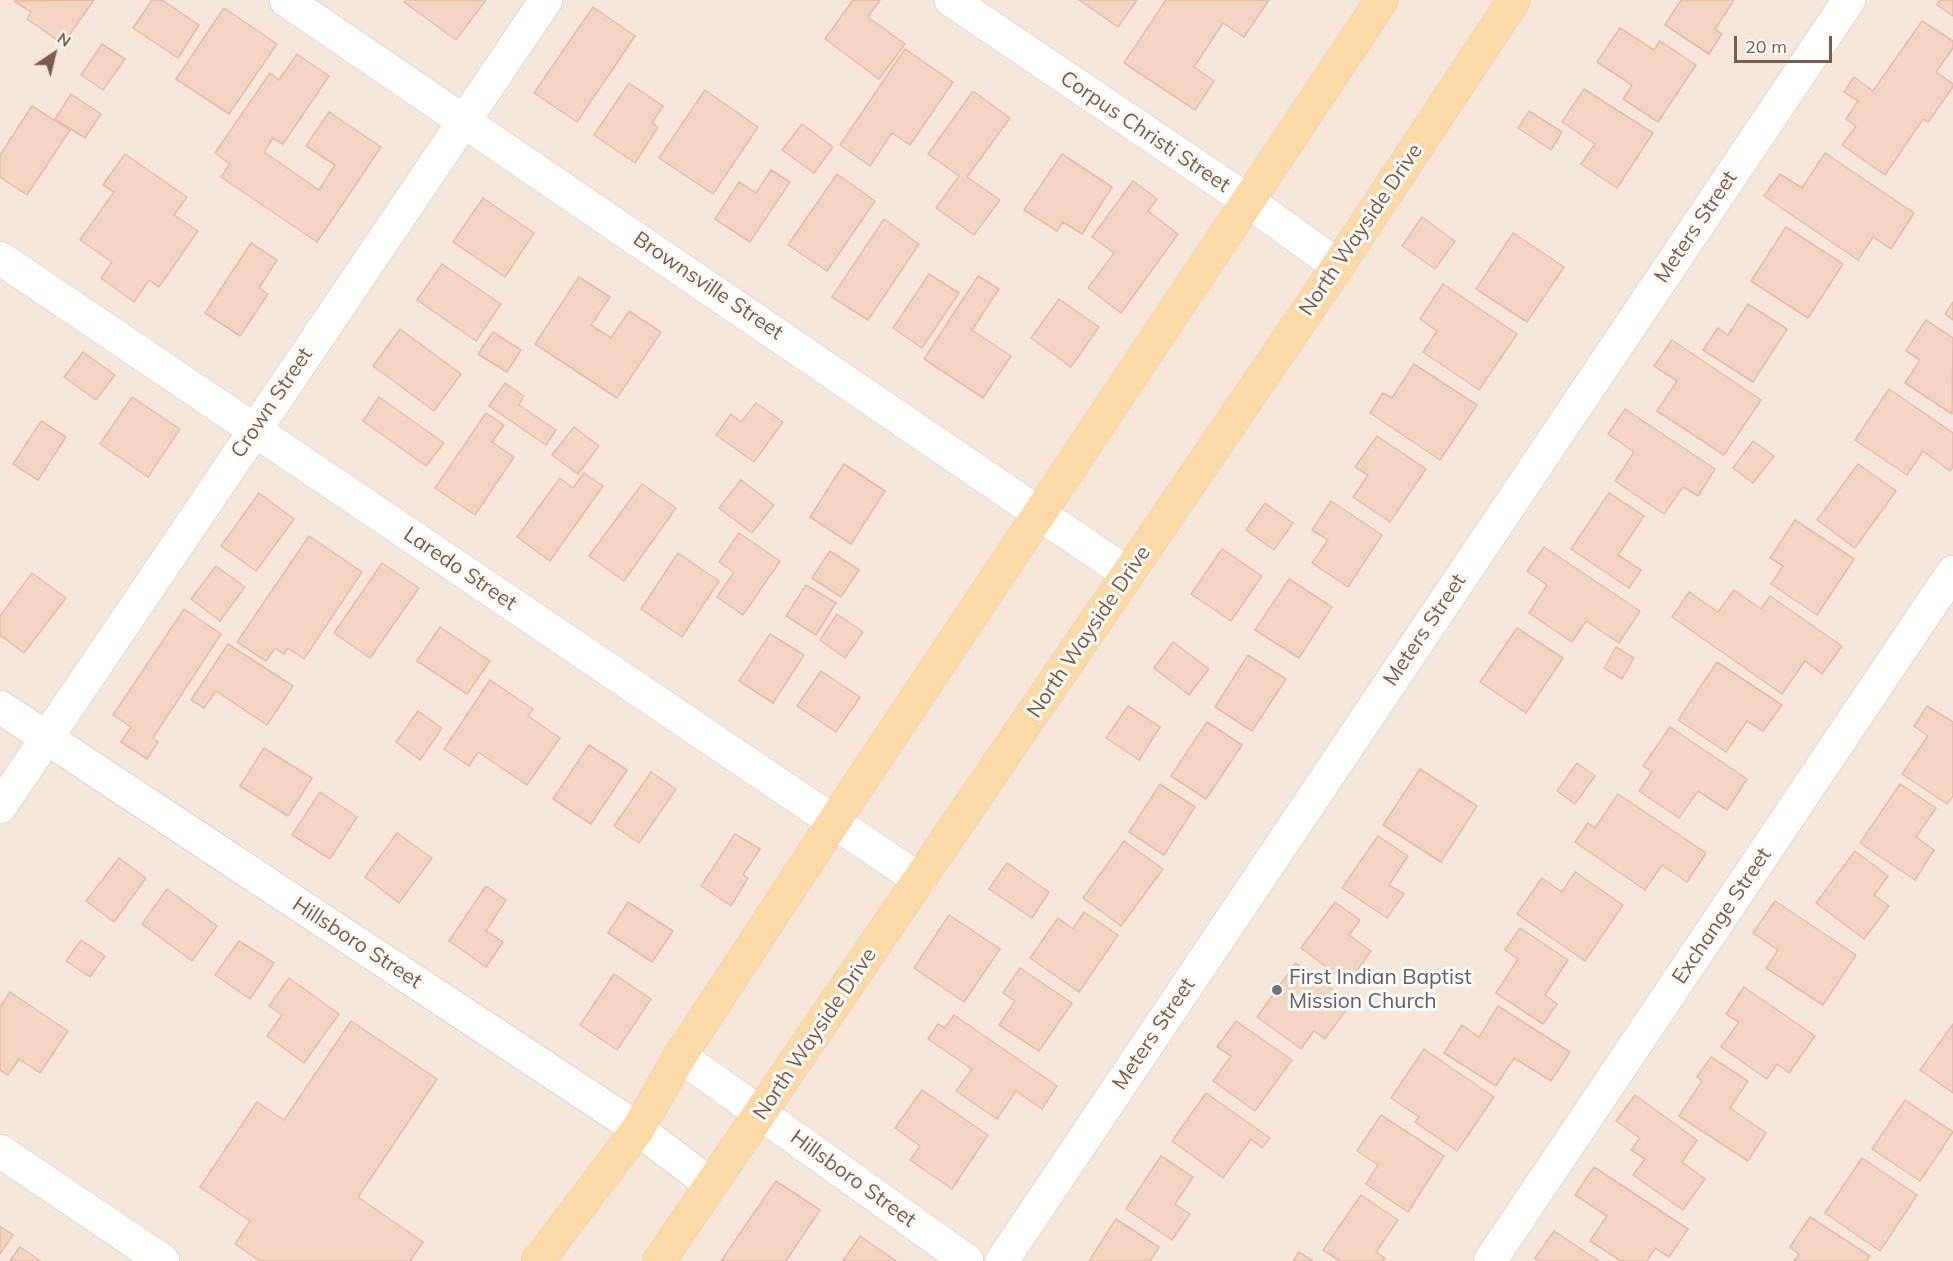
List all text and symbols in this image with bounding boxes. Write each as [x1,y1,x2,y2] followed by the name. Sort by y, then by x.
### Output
[24,24,84,84] north arrow
[1737,24,1834,62] scale bar
[54,28,75,51] text: N
[1745,35,1787,58] text: 20 m
[1055,66,1235,198] street label: Corpus Christi Street
[1294,139,1428,321] street label: North Wayside Drive
[1649,166,1743,288] street label: Meters Street
[628,226,788,346] street label: Brownsville Street
[226,343,318,463] street label: Crown Street
[399,522,521,616] street label: Laredo Street
[1022,541,1156,723] street label: North Wayside Drive
[1378,569,1472,691] street label: Meters Street
[1667,843,1777,989] street label: Exchange Street
[288,892,426,994] street label: Hillsboro Street
[748,943,882,1125] street label: North Wayside Drive
[1289,965,1472,1015] place label: First Indian Baptist Mission Church
[1107,973,1201,1095] street label: Meters Street
[1270,983,1284,997] marker: First Indian Baptist Mission Church
[785,1125,921,1233] street label: Hillsboro Street

